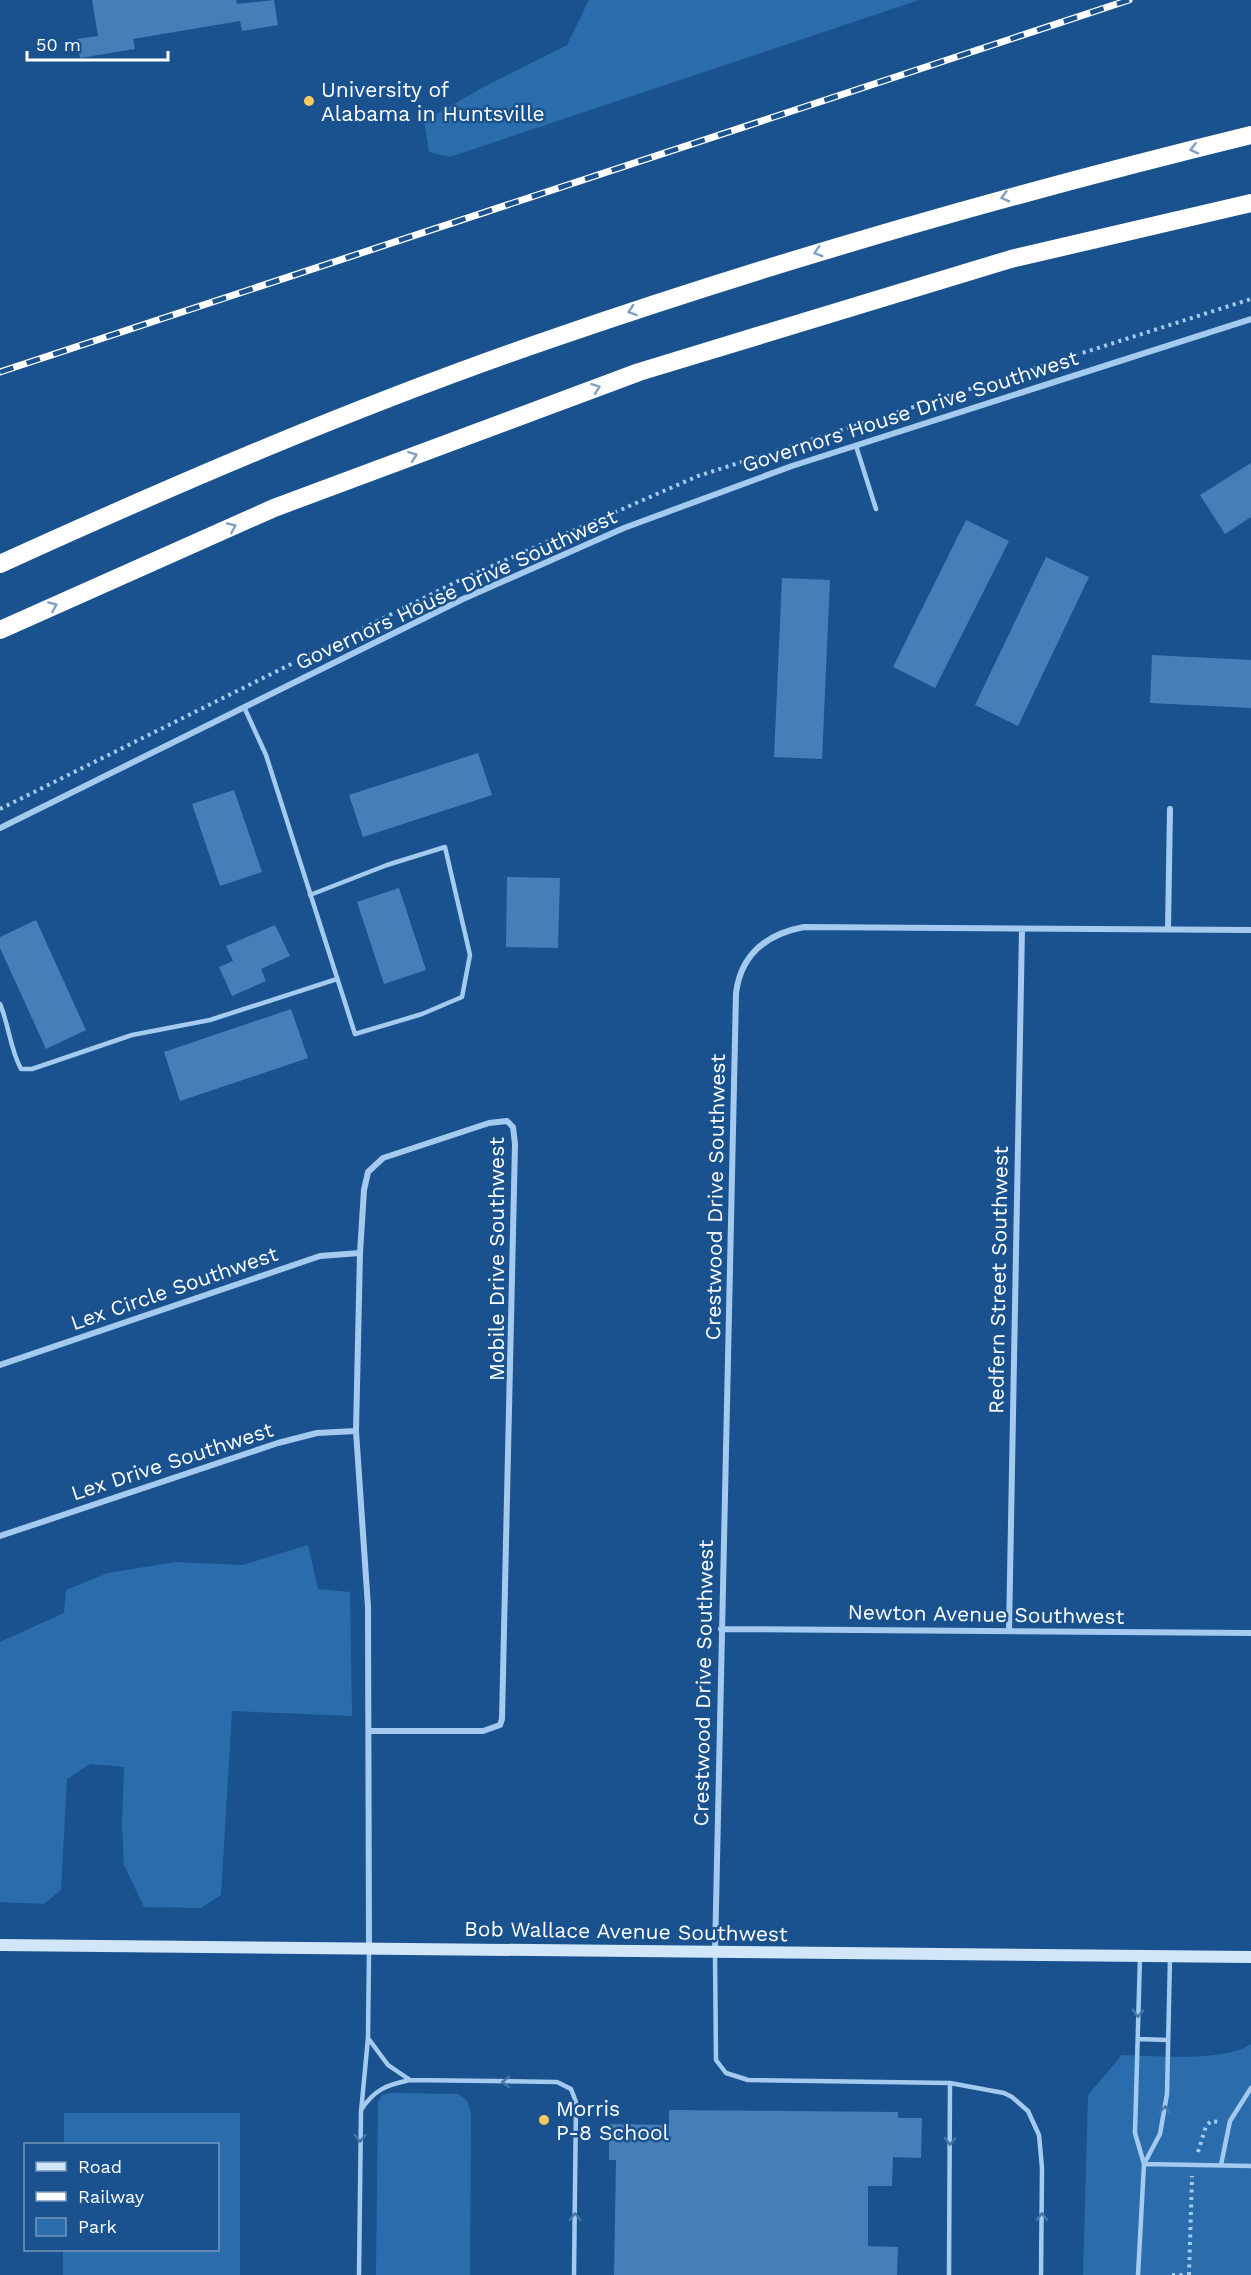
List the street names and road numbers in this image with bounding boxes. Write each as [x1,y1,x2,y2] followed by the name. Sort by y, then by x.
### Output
[739,345,1081,477] street label: Governors House Drive Southwest
[291,503,621,675] street label: Governors House Drive Southwest
[700,1053,730,1341] street label: Crestwood Drive Southwest
[484,1137,509,1381] street label: Mobile Drive Southwest
[983,1146,1013,1414] street label: Redfern Street Southwest
[67,1241,281,1335] street label: Lex Circle Southwest
[68,1416,276,1506] street label: Lex Drive Southwest
[688,1539,718,1827] street label: Crestwood Drive Southwest
[847,1599,1125,1629] street label: Newton Avenue Southwest
[464,1916,788,1946] street label: Bob Wallace Avenue Southwest

